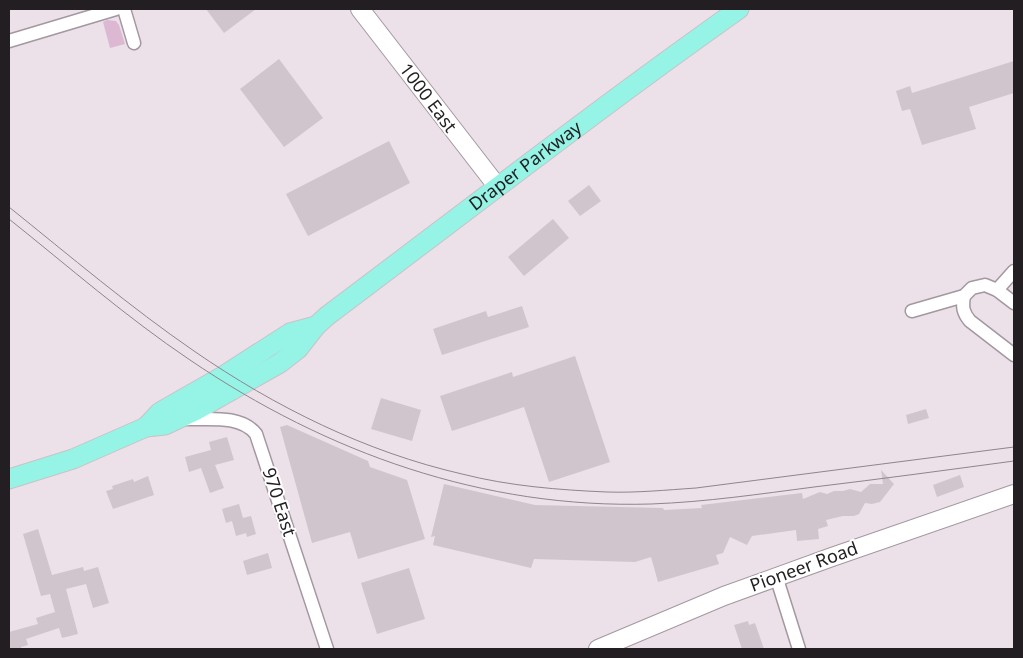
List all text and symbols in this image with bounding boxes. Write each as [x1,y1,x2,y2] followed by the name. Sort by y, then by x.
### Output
[395,58,463,137] street label: 1000 East
[463,115,586,216] street label: Draper Parkway
[258,464,302,540] street label: 970 East
[746,535,861,597] street label: Pioneer Road

